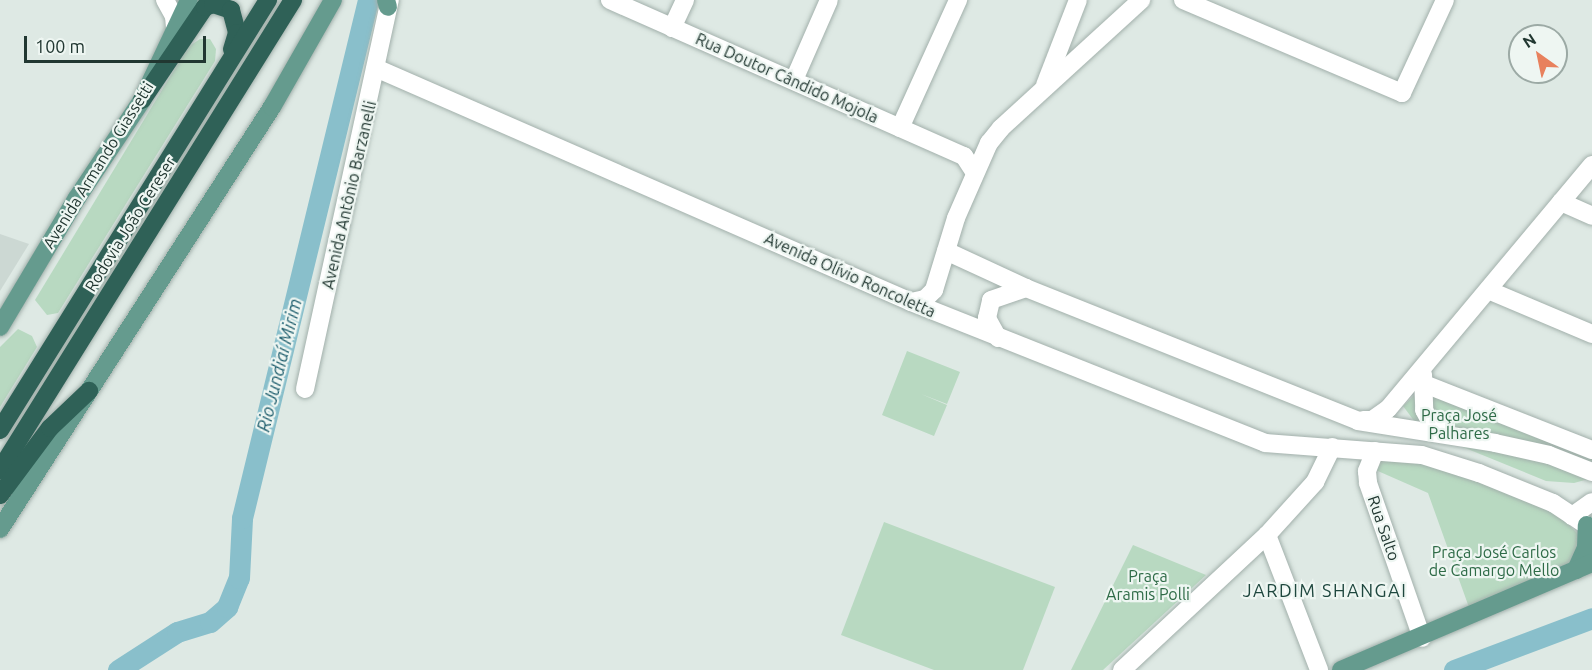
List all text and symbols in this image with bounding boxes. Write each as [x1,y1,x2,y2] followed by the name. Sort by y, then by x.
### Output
[27,24,208,62] scale bar
[1508,24,1568,84] north arrow
[693,29,881,127] street label: Rua Doutor Cândido Mojola
[1519,30,1539,51] text: N
[35,36,85,56] text: 100 m
[39,78,157,252] street label: Avenida Armando Giassetti
[318,99,380,291] street label: Avenida Antônio Barzanelli
[81,153,179,295] street label: Rodovia João Cereser
[761,229,939,321] street label: Avenida Olívio Roncoletta
[252,296,306,434] water label: Rio Jundiaí Mirim
[1421,405,1497,443] park label: Praça José Palhares
[1364,493,1404,563] street label: Rua Salto
[1429,542,1559,580] park label: Praça José Carlos de Camargo Mello
[1106,566,1190,604] park label: Praça Aramis Polli
[1243,579,1407,601] district label: JARDIM SHANGAI

